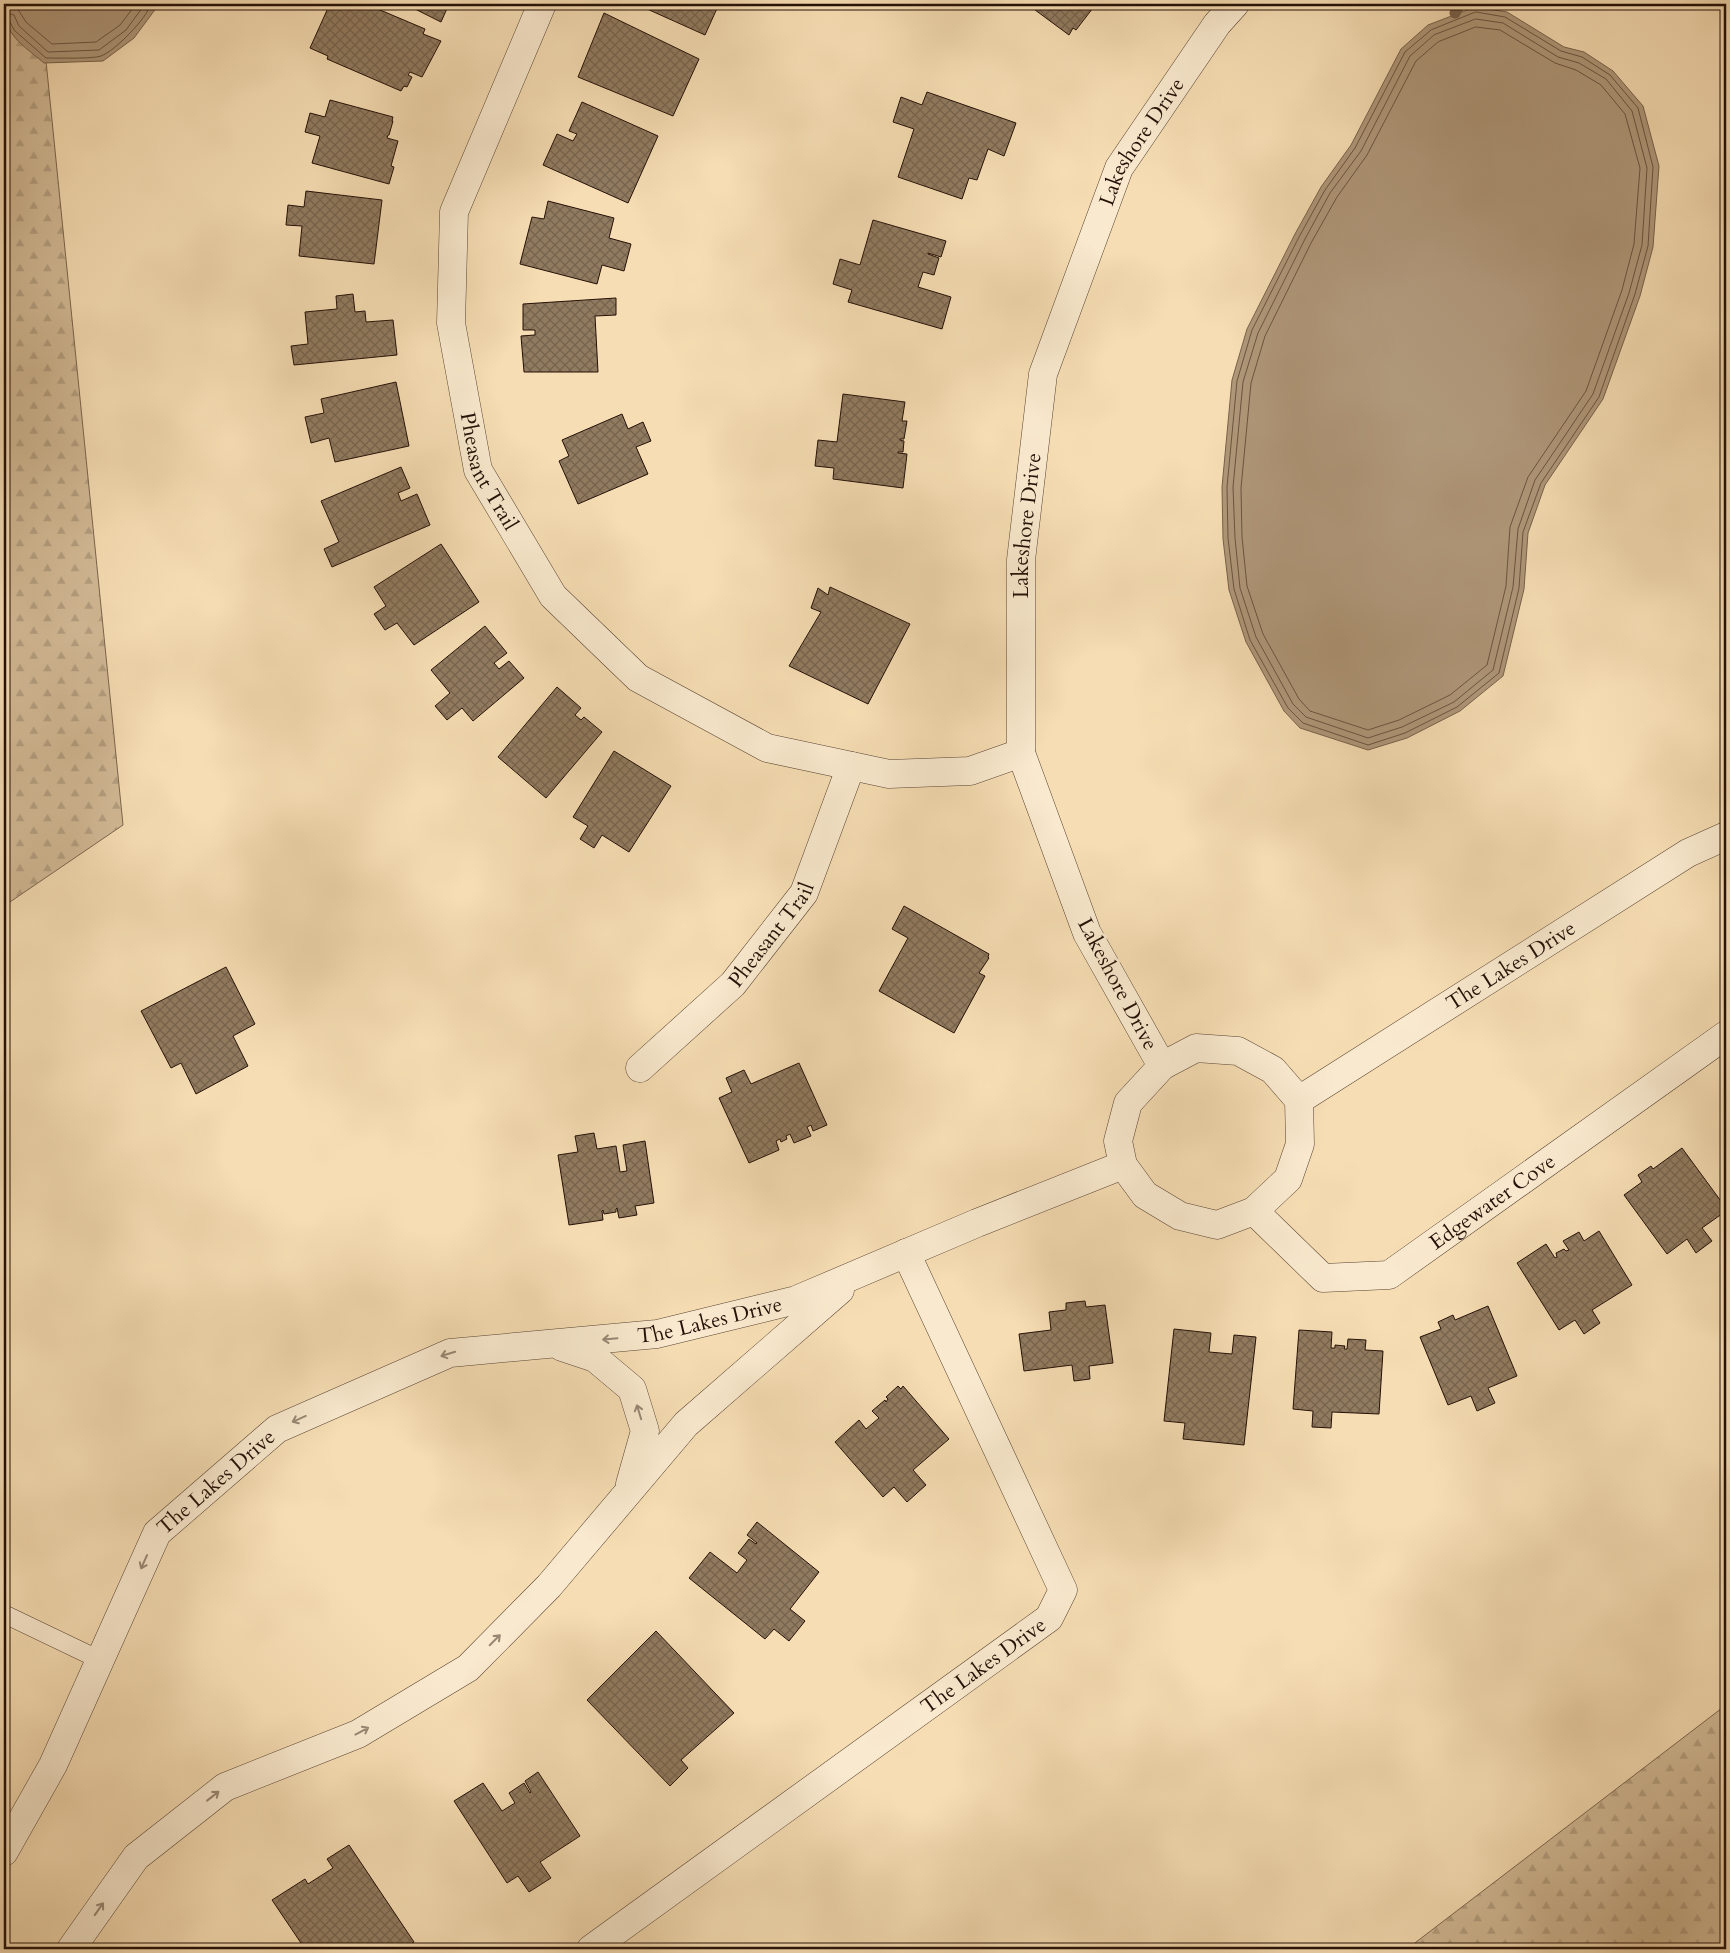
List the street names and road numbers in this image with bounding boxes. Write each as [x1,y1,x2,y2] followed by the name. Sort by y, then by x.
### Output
[1092,72,1191,210] street label: Lakeshore Drive
[453,410,525,536] street label: Pheasant Trail
[1007,451,1049,599] street label: Lakeshore Drive
[722,878,822,994] street label: Pheasant Trail
[1070,913,1165,1056] street label: Lakeshore Drive
[1441,914,1581,1018] street label: The Lakes Drive
[1424,1147,1561,1257] street label: Edgewater Cove
[636,1290,785,1351] street label: The Lakes Drive
[151,1423,282,1542] street label: The Lakes Drive
[915,1611,1052,1721] street label: The Lakes Drive

